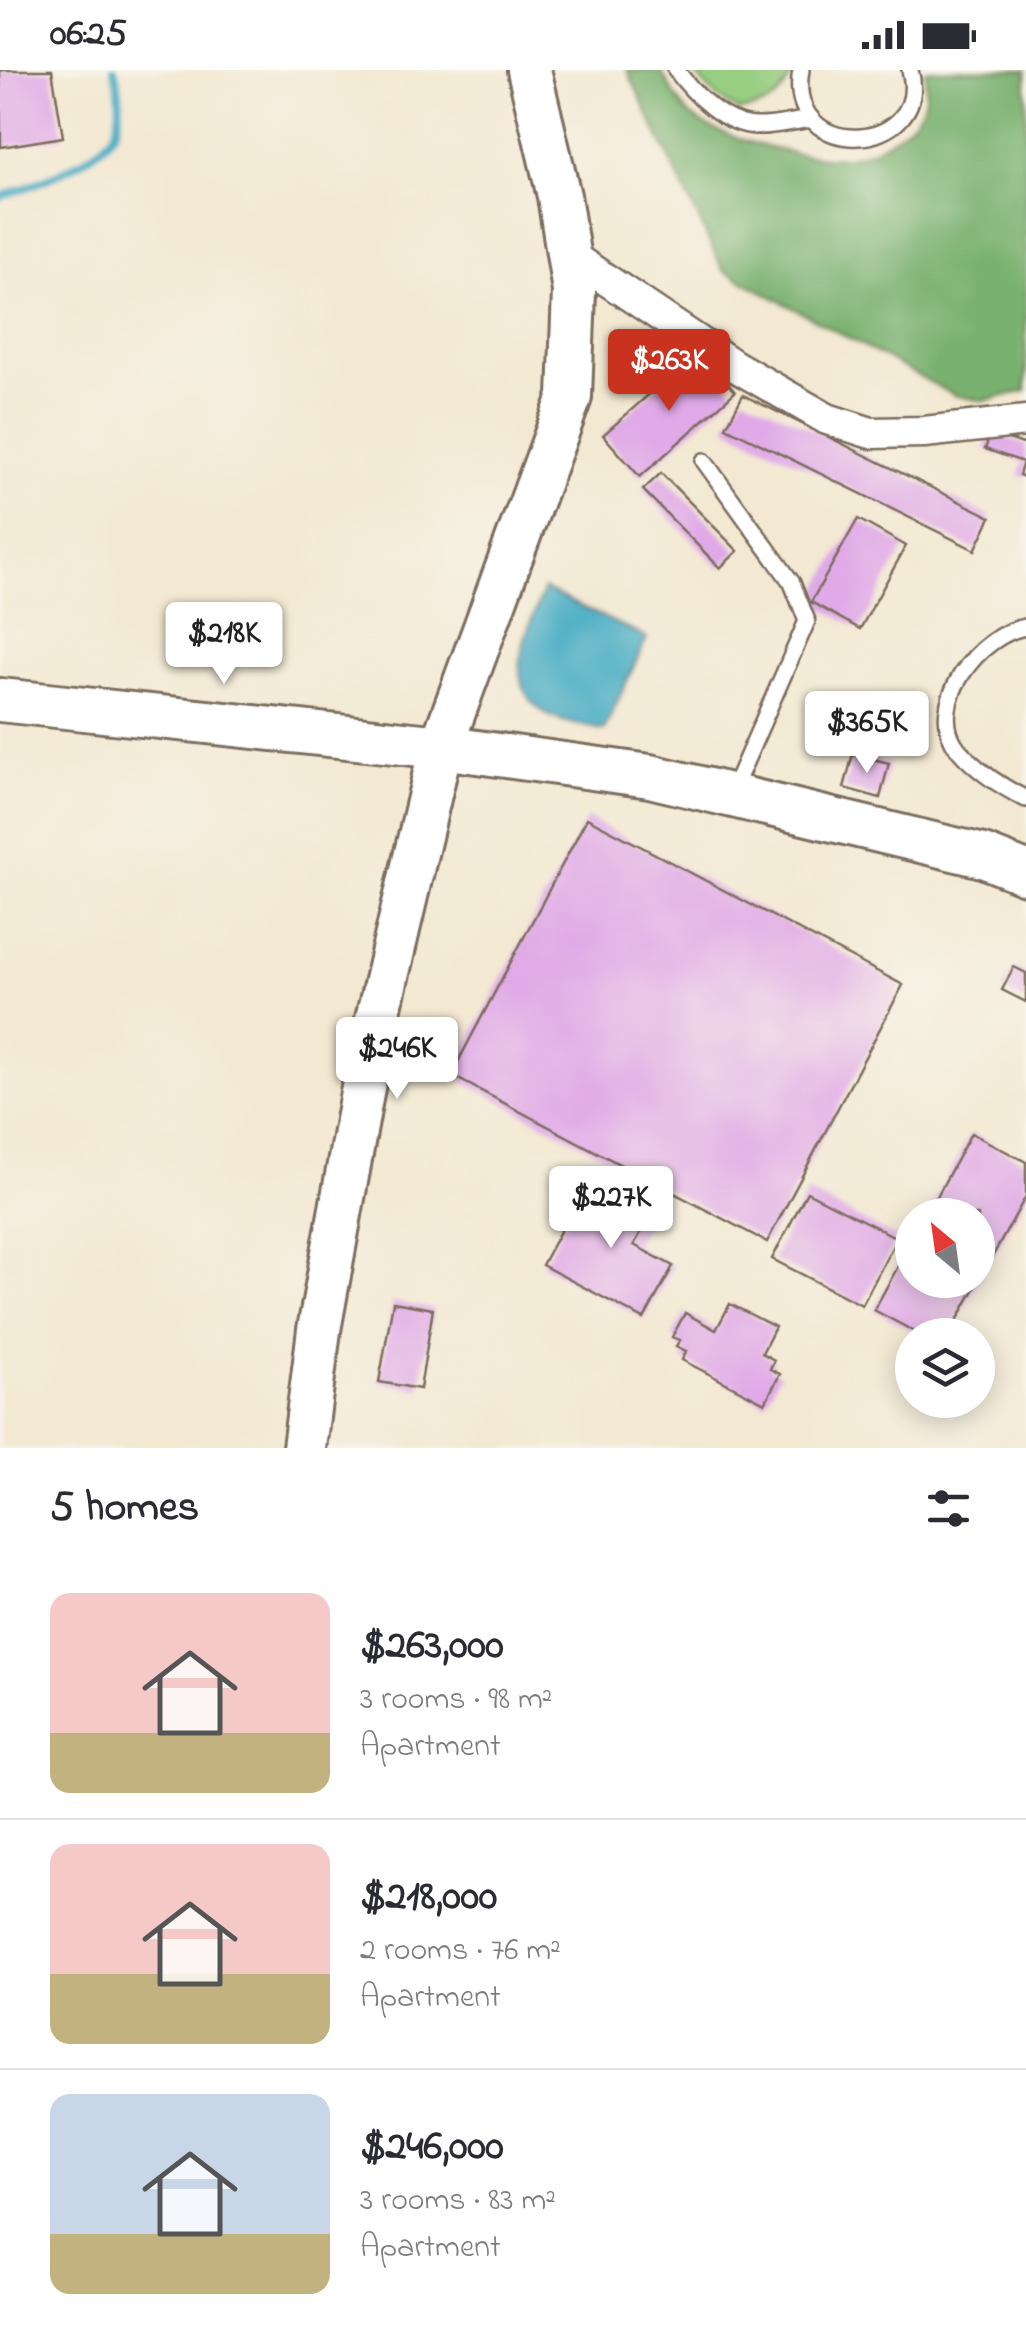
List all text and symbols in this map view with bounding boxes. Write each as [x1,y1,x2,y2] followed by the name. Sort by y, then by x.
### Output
[50,7,127,63] text: 06:25
[599,329,739,414] pin: $263K
[630,338,708,385] text: $263K
[154,602,294,687] pin: $218K
[188,611,260,658] text: $218K
[797,691,937,776] pin: $365K
[827,700,907,747] text: $365K
[327,1017,467,1102] pin: $246K
[358,1026,436,1073] text: $246K
[541,1166,681,1251] pin: $227K
[571,1175,651,1222] text: $227K
[895,1198,995,1298] north arrow
[895,1198,995,1418] map controls
[895,1318,995,1418] button: layers
[50,1478,199,1539] text: 5 homes
[921,1481,976,1536] icon: filters
[360,1616,504,1677] text: $263,000
[130,1633,250,1753] icon: home
[360,1677,552,1724] text: 3 rooms · 98 m²
[360,1724,501,1771] text: Apartment
[360,1867,497,1928] text: $218,000
[130,1884,250,2004] icon: home
[360,1928,561,1975] text: 2 rooms · 76 m²
[360,1975,501,2022] text: Apartment
[360,2117,504,2178] text: $246,000
[130,2134,250,2254] icon: home
[360,2178,556,2225] text: 3 rooms · 83 m²
[360,2225,501,2272] text: Apartment

